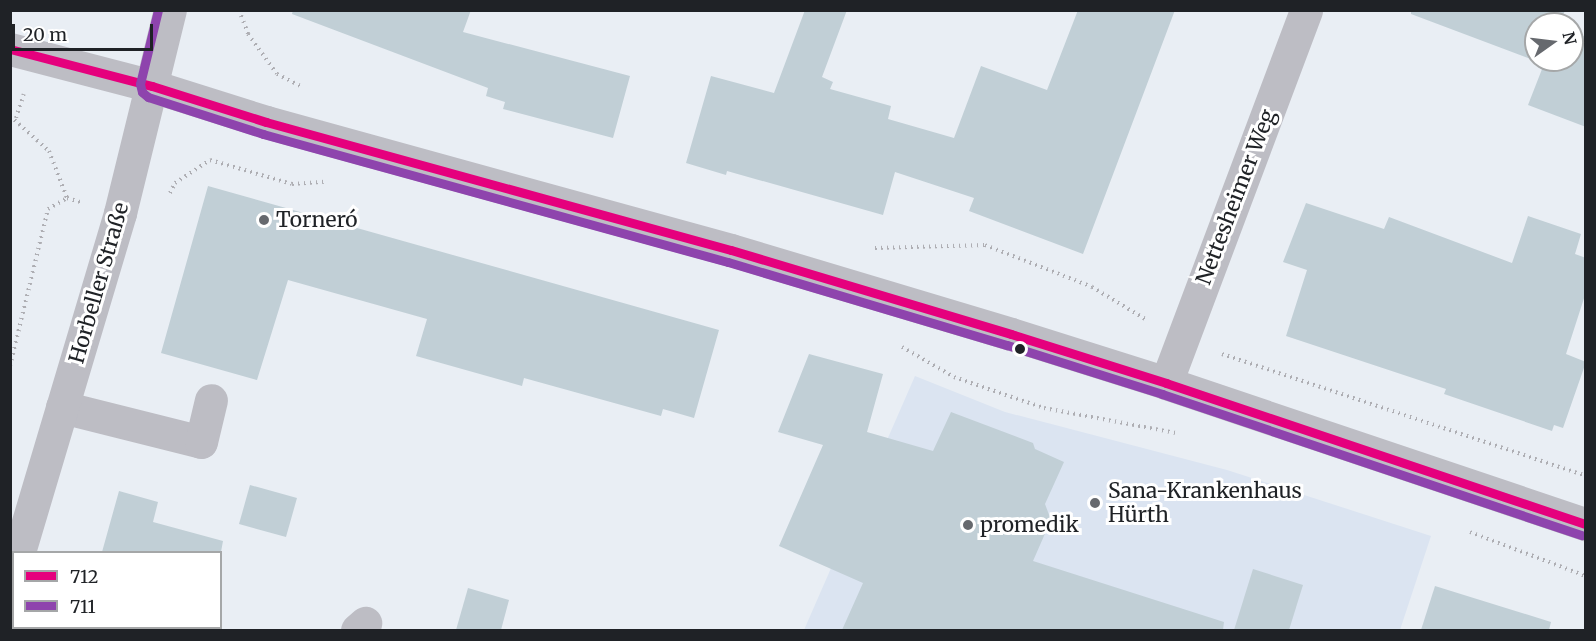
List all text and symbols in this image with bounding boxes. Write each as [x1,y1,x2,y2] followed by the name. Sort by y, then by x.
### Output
[15,12,156,50] scale bar
[1524,12,1584,72] north arrow
[23,23,67,46] text: 20 m
[1558,30,1581,47] text: N
[1191,106,1281,288] street label: Nettesheimer Weg
[64,200,134,366] street label: Horbeller Straße
[276,207,357,233] place label: Torneró
[257,213,271,227] marker: Torneró
[1014,343,1026,355] unlabelled marker
[1108,478,1302,528] place label: Sana-Krankenhaus Hürth
[1086,494,1104,512] marker: Sana-Krankenhaus Hürth
[980,512,1079,538] place label: promedik
[961,518,975,532] marker: promedik
[12,551,222,629] legend
[70,565,99,588] text: 712
[70,595,96,618] text: 711

